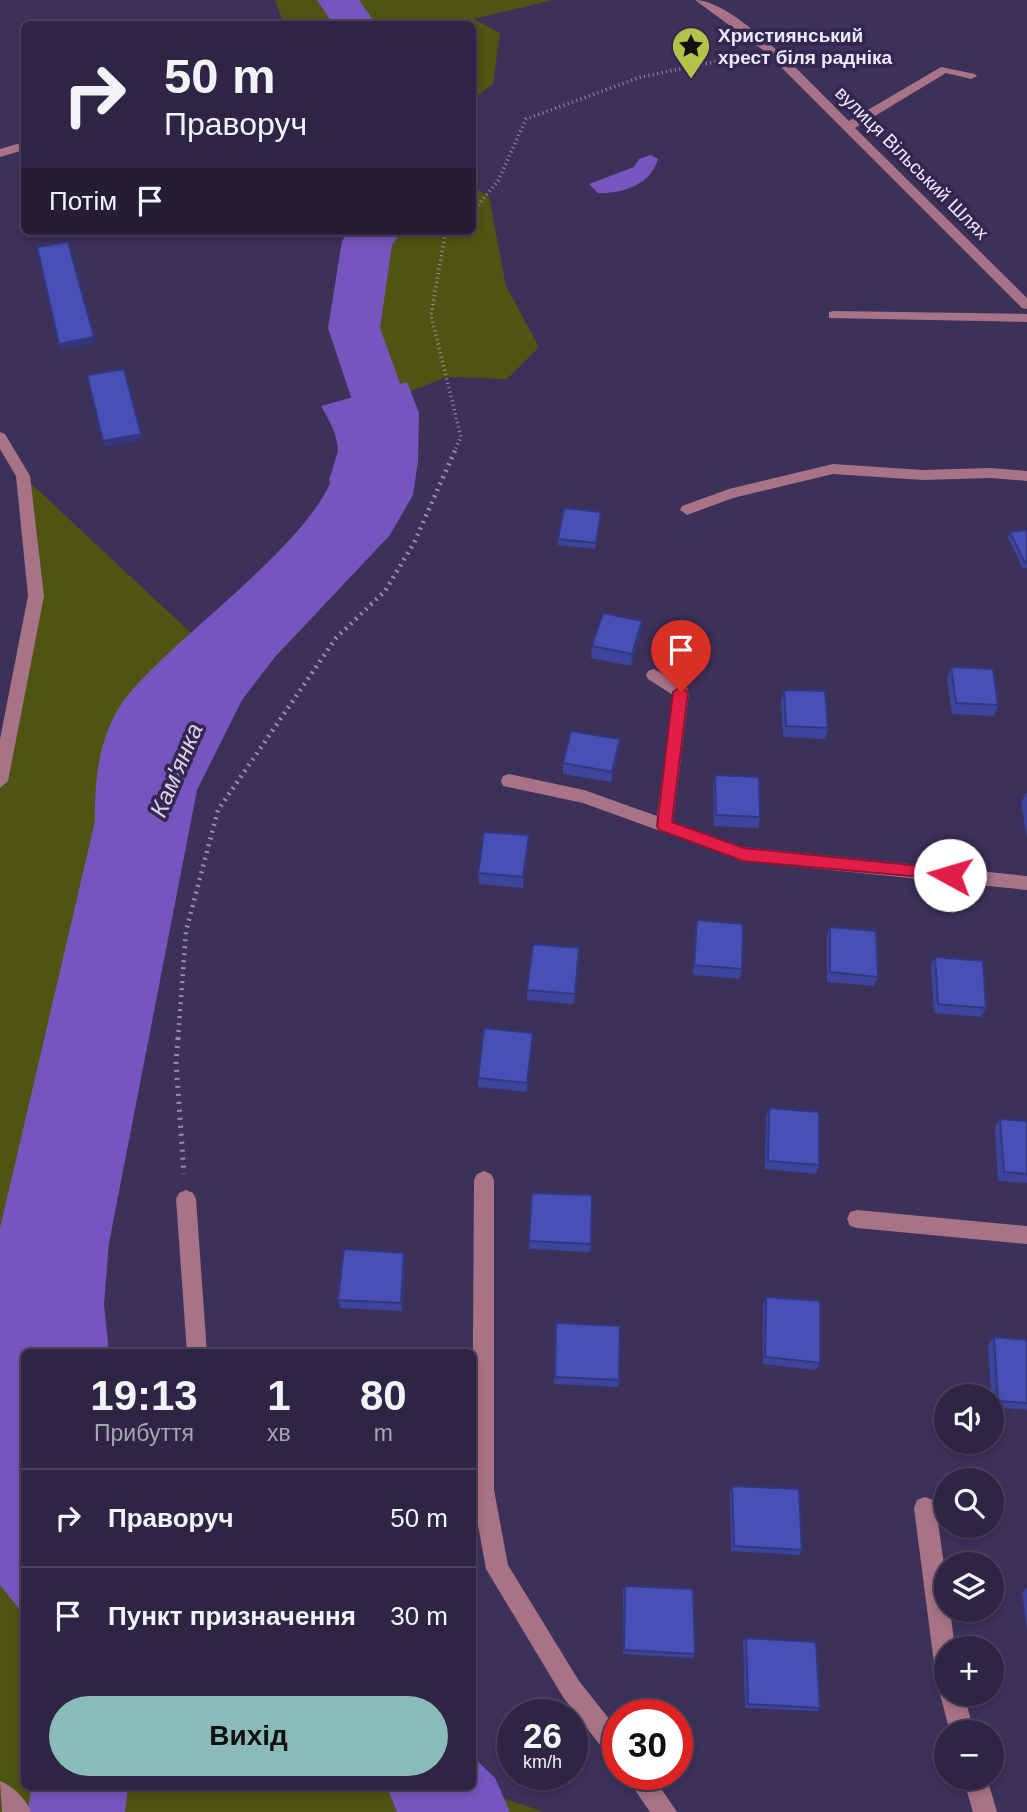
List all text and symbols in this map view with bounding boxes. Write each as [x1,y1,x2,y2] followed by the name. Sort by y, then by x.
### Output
[670,25,712,80] place icon: Християнський хрест біля радніка
[718,25,893,68] place label: Християнський хрест біля радніка
[49,49,140,140] icon: right
[164,49,276,103] text: 50 m
[831,82,993,244] street label: вулиця Вільський Шлях
[164,106,307,142] text: Праворуч
[131,182,169,220] icon: arrive
[49,186,117,216] text: Потім
[651,620,711,692] pin
[662,631,700,669] icon: arrive
[144,719,208,821] water label: Кам'янка
[913,838,987,912] position arrow
[90,1372,198,1419] text: 19:13
[267,1372,291,1419] text: 1
[360,1372,407,1419] text: 80
[934,1384,1004,1790] map controls
[934,1384,1004,1454] button: sound
[94,1420,194,1446] text: Прибуття
[267,1420,291,1446] text: хв
[374,1420,393,1446] text: m
[934,1468,1004,1538] button: search
[49,1499,87,1537] icon: right
[108,1503,234,1533] text: Праворуч
[390,1503,448,1533] text: 50 m
[934,1552,1004,1622] button: layers
[49,1597,87,1635] icon: arrive
[108,1601,356,1631] text: Пункт призначення
[390,1601,448,1631] text: 30 m
[934,1636,1004,1706] button: +
[49,1696,448,1776] button: Вихід
[602,1699,693,1790] speed limit sign: 30
[523,1716,562,1755] text: 26
[934,1720,1004,1790] button: −
[523,1752,562,1772] text: km/h

